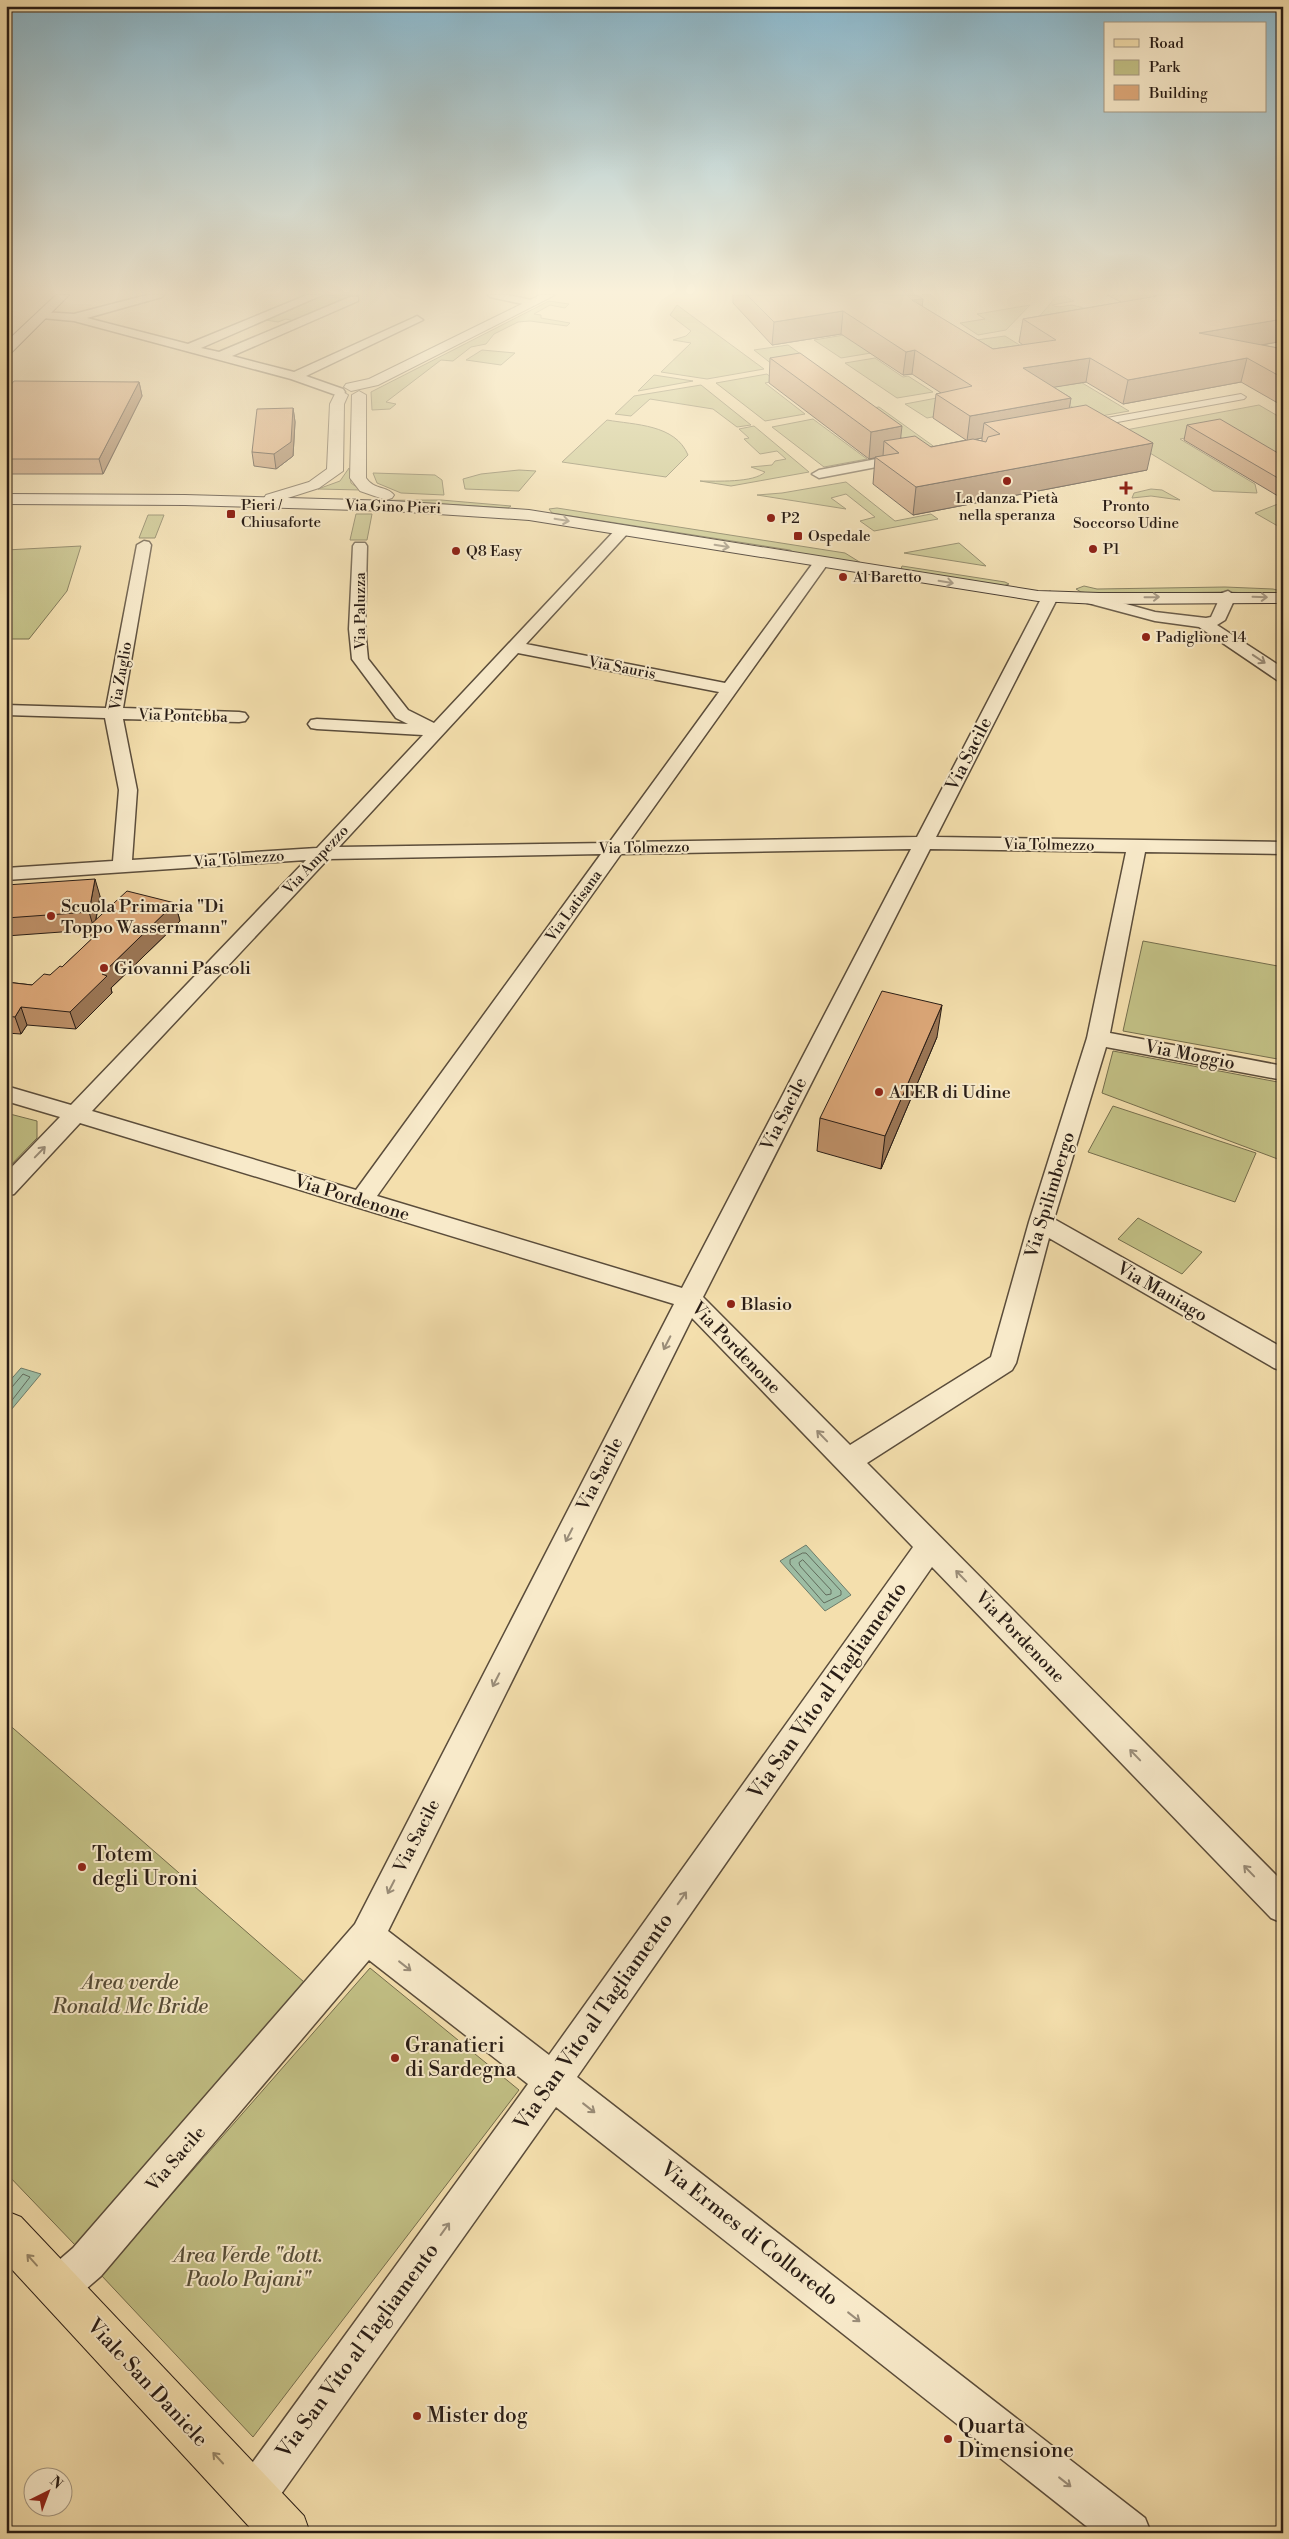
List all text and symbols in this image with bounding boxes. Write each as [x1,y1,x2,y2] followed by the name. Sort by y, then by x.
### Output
[1104,22,1266,112] legend
[1149,34,1184,53] text: Road
[1149,58,1181,77] text: Park
[1148,84,1208,103] text: Building
[1001,475,1013,487] marker: La danza. Pietà nella speranza
[1119,481,1133,495] marker: Pronto Soccorso Udine
[956,489,1059,525] place label: La danza. Pietà nella speranza
[241,496,321,532] place label: Pieri / Chiusaforte
[343,496,442,518] street label: Via Gino Pieri
[1073,497,1179,533] place label: Pronto Soccorso Udine
[225,508,237,520] marker: Pieri / Chiusaforte
[781,509,800,528] place label: P2
[765,512,777,524] marker: P2
[554,516,570,526] one-way arrow
[808,527,871,546] place label: Ospedale
[792,530,804,542] marker: Ospedale
[1103,540,1120,559] place label: P1
[466,542,523,561] place label: Q8 Easy
[714,542,730,552] one-way arrow
[1087,543,1099,555] marker: P1
[450,545,462,557] marker: Q8 Easy
[852,568,922,587] place label: Al Baretto
[837,571,849,583] marker: Al Baretto
[351,572,370,651] street label: Via Paluzza
[938,577,954,587] one-way arrow
[1144,592,1160,602] one-way arrow
[1252,592,1268,601] one-way arrow
[1156,628,1247,647] place label: Padiglione 14
[1140,631,1152,643] marker: Padiglione 14
[105,640,136,713] street label: Via Zuglio
[586,652,657,684] street label: Via Sauris
[1251,655,1265,665] one-way arrow
[137,705,228,727] street label: Via Pontebba
[940,713,997,796] street label: Via Sacile
[278,821,353,899] street label: Via Ampezzo
[1002,835,1095,855] street label: Via Tolmezzo
[597,838,690,858] street label: Via Tolmezzo
[192,846,285,872] street label: Via Tolmezzo
[541,866,607,946] street label: Via Latisana
[61,895,228,939] place label: Scuola Primaria "Di Toppo Wassermann"
[45,910,57,922] marker: Scuola Primaria "Di Toppo Wassermann"
[114,957,251,980] place label: Giovanni Pascoli
[98,962,110,974] marker: Giovanni Pascoli
[1142,1035,1237,1075] street label: Via Moggio
[755,1073,812,1156] street label: Via Sacile
[888,1081,1011,1104] place label: ATER di Udine
[873,1086,885,1098] marker: ATER di Udine
[1020,1129,1080,1262] street label: Via Spilimbergo
[34,1146,46,1159] one-way arrow
[291,1169,412,1226] street label: Via Pordenone
[1112,1256,1211,1327] street label: Via Maniago
[740,1293,792,1316] place label: Blasio
[686,1296,786,1399] street label: Via Pordenone
[725,1298,737,1310] marker: Blasio
[661,1335,671,1350] one-way arrow
[816,1429,828,1442] one-way arrow
[571,1433,628,1516] street label: Via Sacile
[564,1527,574,1542] one-way arrow
[955,1570,967,1582] one-way arrow
[742,1577,913,1806] street label: Via San Vito al Tagliamento
[970,1585,1070,1688] street label: Via Pordenone
[491,1672,500,1687] one-way arrow
[1129,1749,1141,1761] one-way arrow
[388,1795,445,1878] street label: Via Sacile
[92,1842,198,1892] place label: Totem degli Uroni
[76,1861,88,1873] marker: Totem degli Uroni
[1243,1865,1255,1877] one-way arrow
[386,1879,395,1894] one-way arrow
[677,1891,687,1905] one-way arrow
[508,1908,679,2137] street label: Via San Vito al Tagliamento
[398,1960,411,1971] one-way arrow
[51,1970,208,2020] park label: Area verde Ronald Mc Bride
[405,2033,517,2083] place label: Granatieri di Sardegna
[389,2052,401,2064] marker: Granatieri di Sardegna
[582,2103,596,2113] one-way arrow
[141,2121,211,2197] street label: Via Sacile
[654,2156,843,2312] street label: Via Ermes di Colloredo
[440,2222,450,2236] one-way arrow
[271,2238,445,2464] street label: Via San Vito al Tagliamento
[172,2243,323,2293] park label: Area Verde "dott. Paolo Pajani"
[26,2254,38,2267] one-way arrow
[848,2311,861,2322] one-way arrow
[80,2313,213,2453] street label: Viale San Daniele
[427,2403,528,2429] place label: Mister dog
[411,2410,423,2422] marker: Mister dog
[958,2414,1074,2464] place label: Quarta Dimensione
[942,2433,954,2445] marker: Quarta Dimensione
[212,2452,224,2465] one-way arrow
[22,2466,72,2516] north arrow
[46,2473,66,2493] text: N
[1058,2476,1071,2487] one-way arrow

